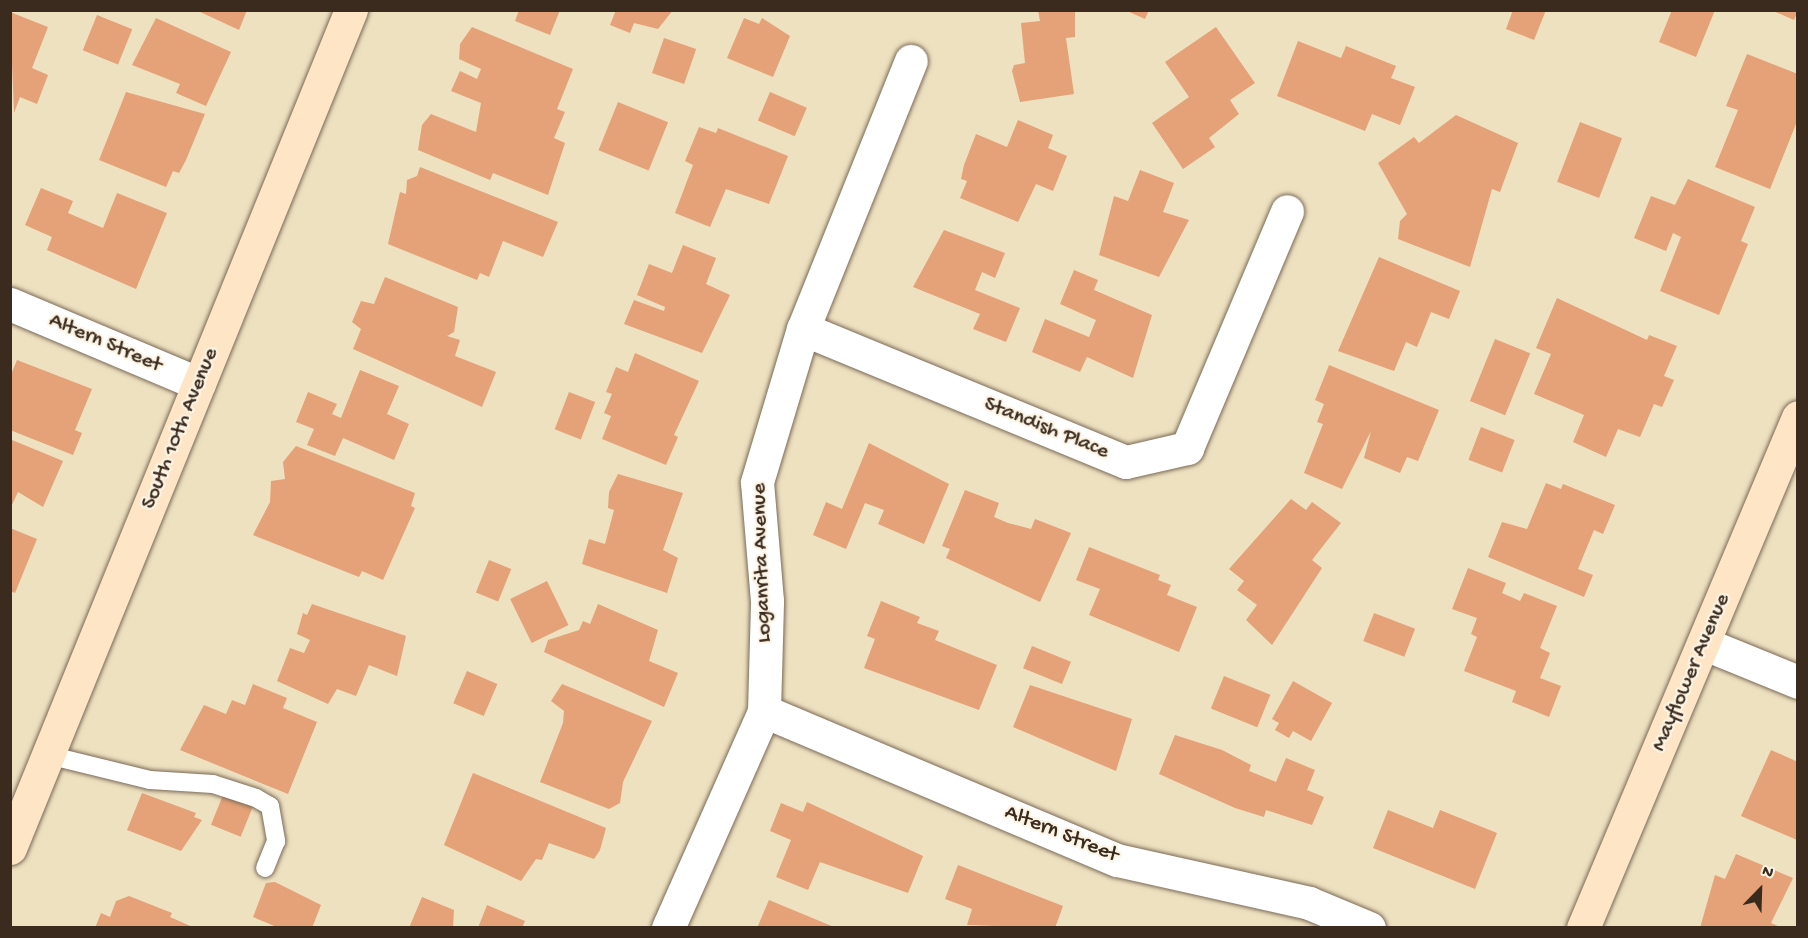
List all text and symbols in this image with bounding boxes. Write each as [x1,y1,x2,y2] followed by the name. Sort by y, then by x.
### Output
[44,308,166,380] street label: Altern Street
[137,345,225,513] street label: South 10th Avenue
[980,392,1112,466] street label: Standish Place
[747,483,779,643] street label: Loganrita Avenue
[1647,590,1737,756] street label: Mayflower Avenue
[1000,800,1122,870] street label: Altern Street
[1730,860,1790,920] north arrow
[1759,862,1776,884] text: N

